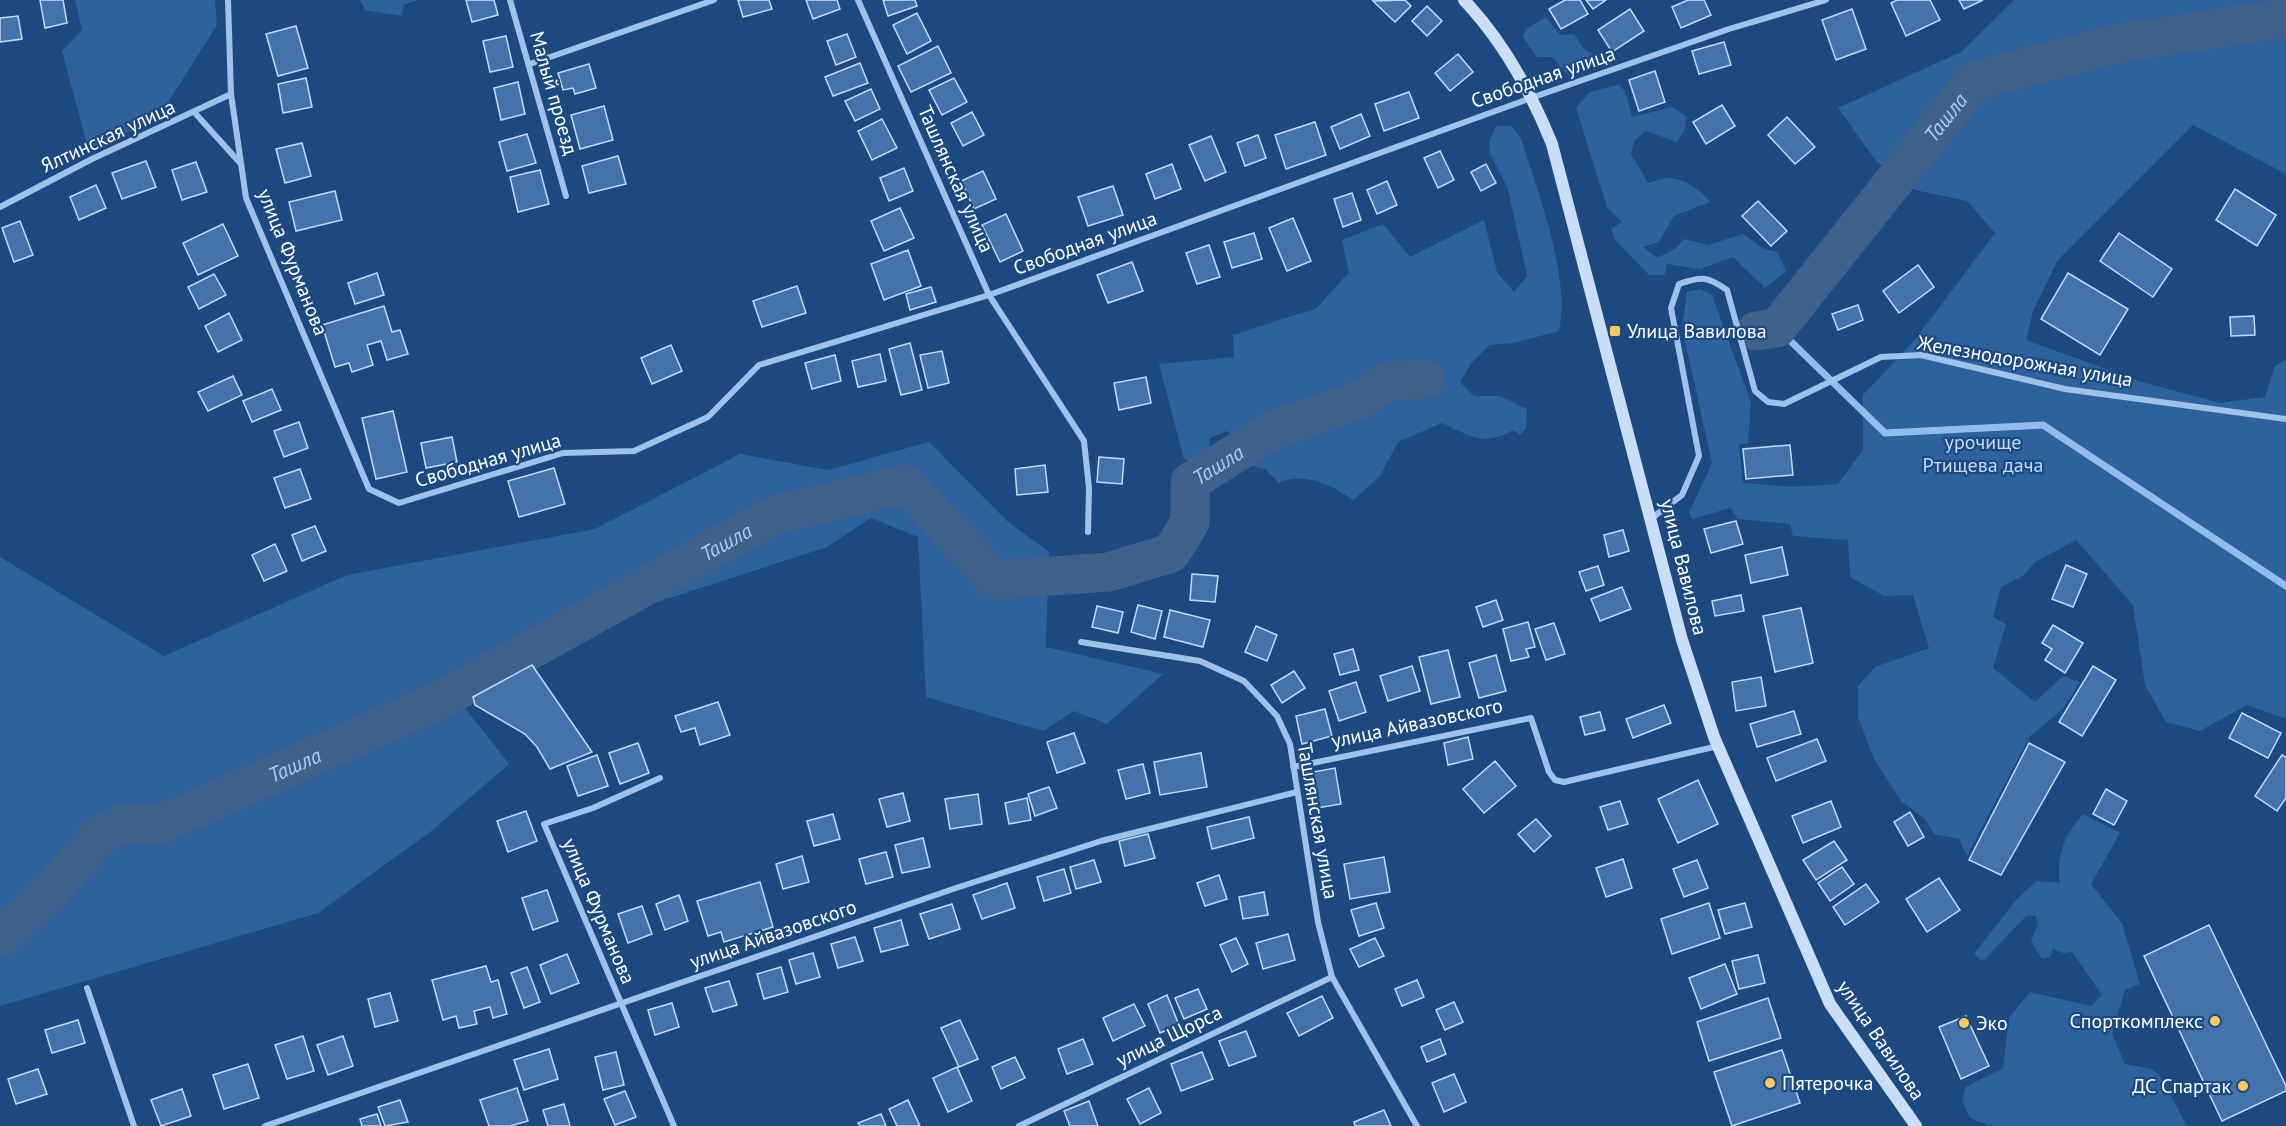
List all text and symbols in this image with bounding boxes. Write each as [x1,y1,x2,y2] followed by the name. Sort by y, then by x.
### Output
[524,28,584,158] street label: Малый проезд
[1468,40,1618,114] street label: Свободная улица
[1917,86,1973,147] water label: Ташла
[37,93,179,179] street label: Ялтинская улица
[912,101,1000,257] street label: Ташлянская улица
[252,185,334,339] street label: улица Фурманова
[1010,205,1160,281] street label: Свободная улица
[1627,318,1767,344] place label: Улица Вавилова
[1608,324,1622,338] marker: Улица Вавилова
[1914,329,2135,393] street label: Железнодорожная улица
[412,427,564,493] street label: Свободная улица
[1923,429,2043,478] park label: урочище Ртищева дача
[1187,438,1249,491] water label: Ташла
[1655,496,1713,638] street label: улица Вавилова
[695,516,757,567] water label: Ташла
[1329,692,1505,754] street label: улица Айвазовского
[264,741,326,788] water label: Ташла
[1291,741,1345,901] street label: Ташлянская улица
[557,834,641,988] street label: улица Фурманова
[686,893,860,975] street label: улица Айвазовского
[1831,975,1931,1105] street label: улица Вавилова
[1112,999,1226,1073] street label: улица Щорса
[2069,1008,2203,1034] place label: Спорткомплекс
[1976,1010,2008,1036] place label: Эко
[2208,1014,2222,1028] marker: Спорткомплекс
[1957,1016,1971,1030] marker: Эко
[1782,1070,1873,1096] place label: Пятерочка
[2132,1073,2231,1099] place label: ДС Спартак
[1763,1076,1777,1090] marker: Пятерочка
[2236,1079,2250,1093] marker: ДС Спартак

